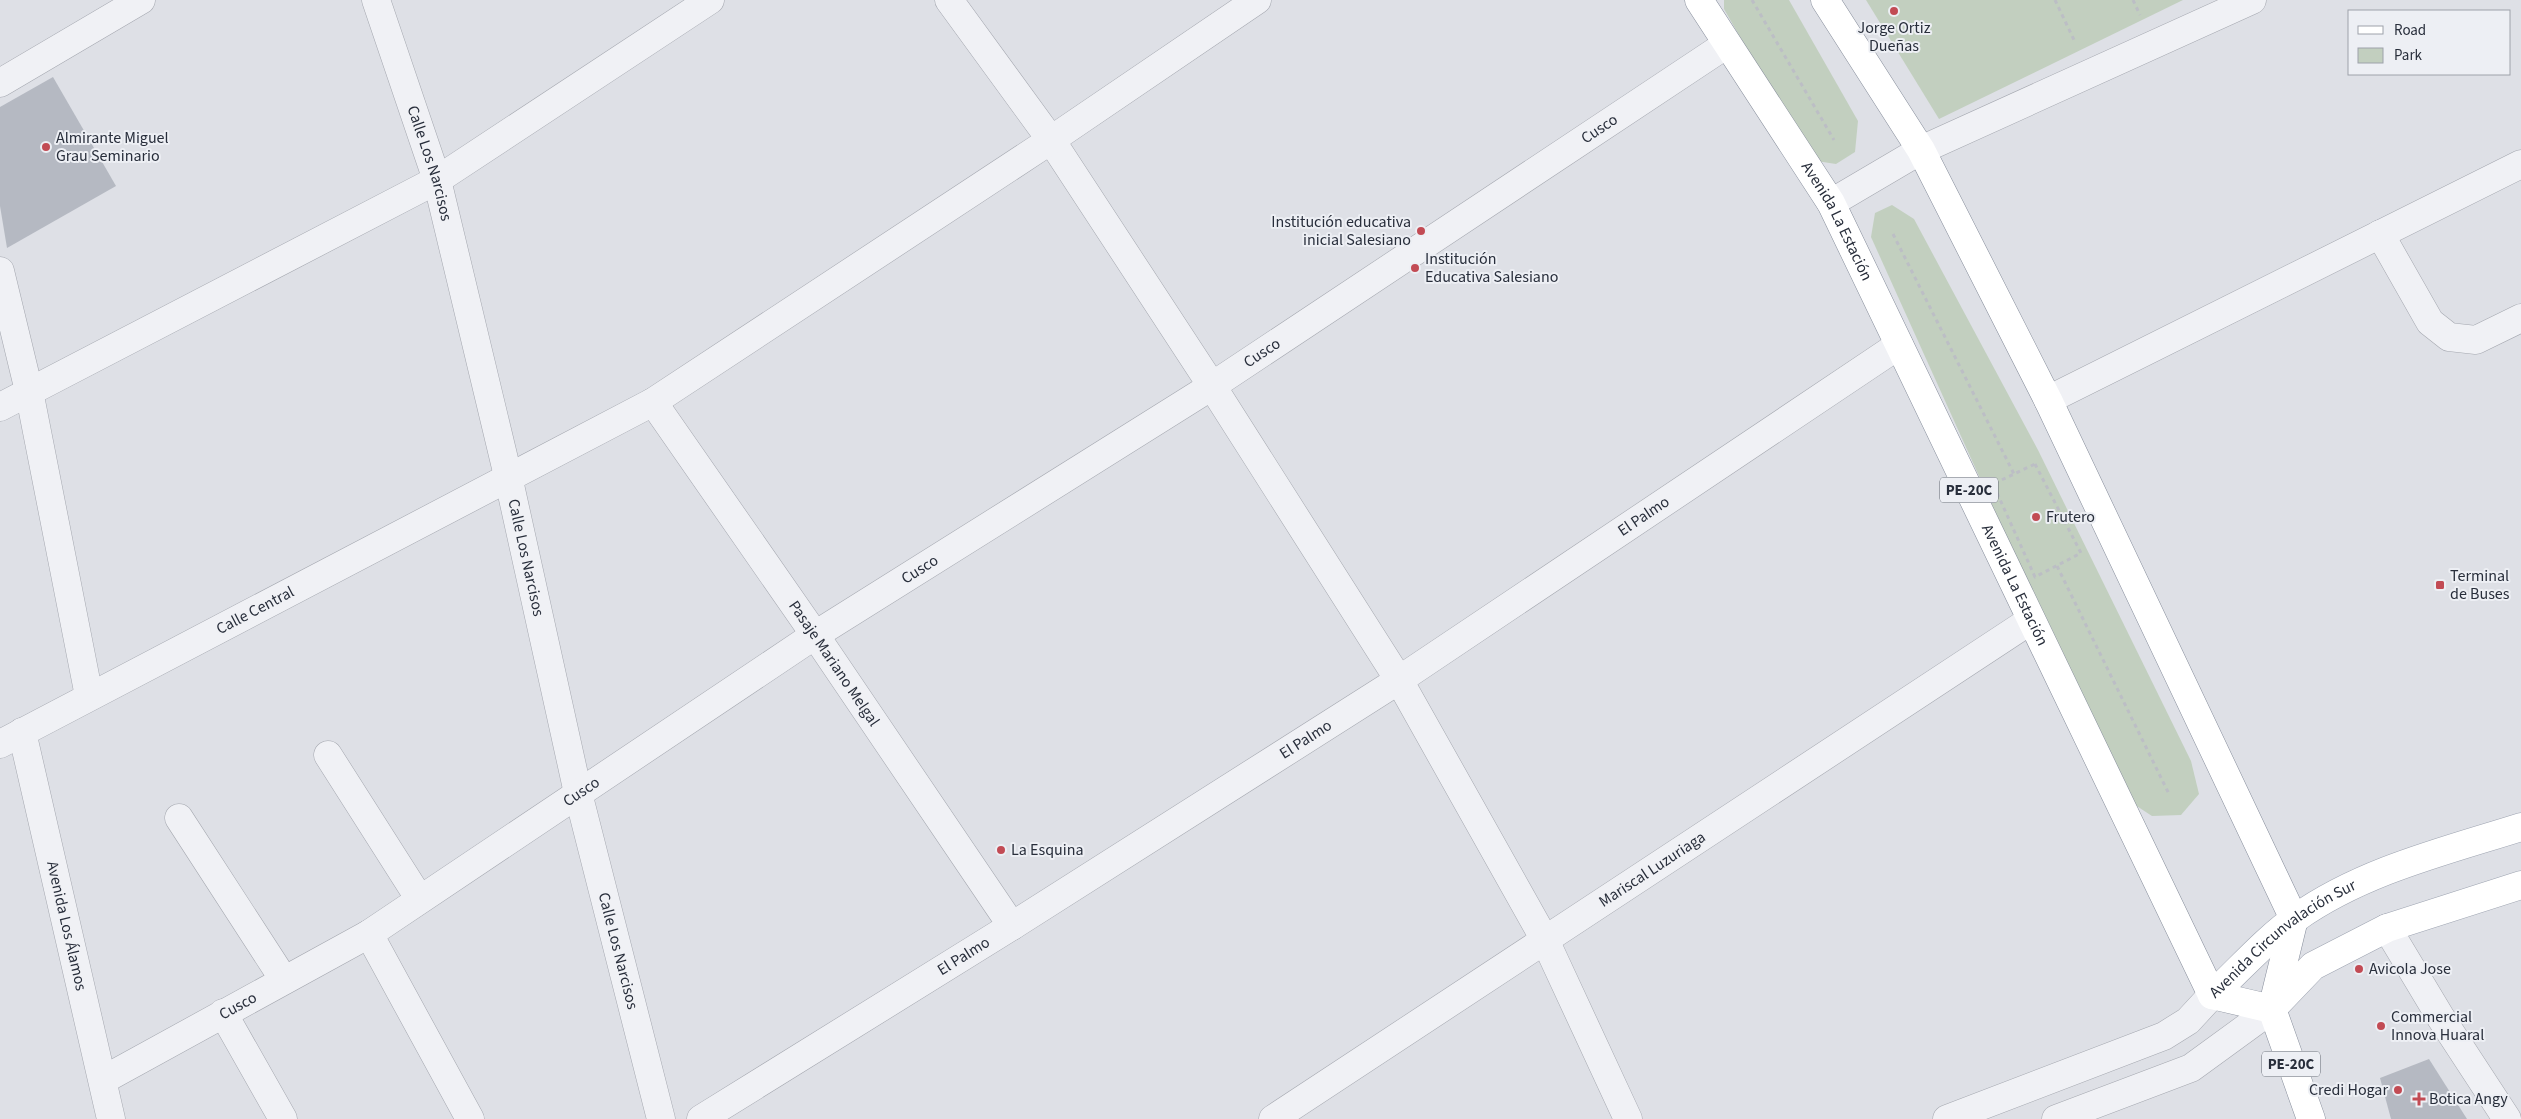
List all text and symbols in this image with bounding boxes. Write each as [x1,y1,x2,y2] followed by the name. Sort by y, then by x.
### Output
[1888,5,1900,17] marker: Jorge Ortiz Dueñas
[2348,10,2511,75] legend
[1857,17,1931,57] place label: Jorge Ortiz Dueñas
[2394,20,2426,41] text: Road
[2394,45,2423,66] text: Park
[402,103,458,224] street label: Calle Los Narcisos
[1577,109,1622,149] street label: Cusco
[56,127,169,167] place label: Almirante Miguel Grau Seminario
[40,141,52,153] marker: Almirante Miguel Grau Seminario
[1796,157,1878,284] street label: Avenida La Estación
[1271,211,1411,251] place label: Institución educativa inicial Salesiano
[1415,225,1427,237] marker: Institución educativa inicial Salesiano
[1425,248,1558,288] place label: Institución Educativa Salesiano
[1409,262,1421,274] marker: Institución Educativa Salesiano
[1239,333,1285,373] street label: Cusco
[1940,478,1998,502] road number: PE-20C
[1613,491,1674,541] street label: El Palmo
[502,497,550,619] street label: Calle Los Narcisos
[2046,506,2095,528] place label: Frutero
[2030,511,2042,523] marker: Frutero
[1976,520,2053,649] street label: Avenida La Estación
[897,549,943,589] street label: Cusco
[2450,565,2510,605] place label: Terminal de Buses
[2434,579,2446,591] marker: Terminal de Buses
[212,581,298,640] street label: Calle Central
[783,596,885,731] street label: Pasaje Mariano Melgal
[1275,714,1336,764] street label: El Palmo
[559,771,604,812] street label: Cusco
[1595,826,1710,913] street label: Mariscal Luzuriaga
[1011,839,1084,861] place label: La Esquina
[995,844,1007,856] marker: La Esquina
[41,859,92,993] street label: Avenida Los Álamos
[2204,874,2360,1003] street label: Avenida Circunvalación Sur
[593,890,644,1012] street label: Calle Los Narcisos
[933,931,994,981] street label: El Palmo
[2369,958,2451,980] place label: Avicola Jose
[2353,963,2365,975] marker: Avicola Jose
[215,987,261,1025] street label: Cusco
[2391,1006,2484,1046] place label: Commercial Innova Huaral
[2375,1020,2387,1032] marker: Commercial Innova Huaral
[2262,1052,2320,1076] road number: PE-20C
[2309,1079,2388,1101] place label: Credi Hogar
[2392,1084,2404,1096] marker: Credi Hogar
[2429,1088,2508,1110] place label: Botica Angy
[2413,1093,2425,1105] marker: Botica Angy

